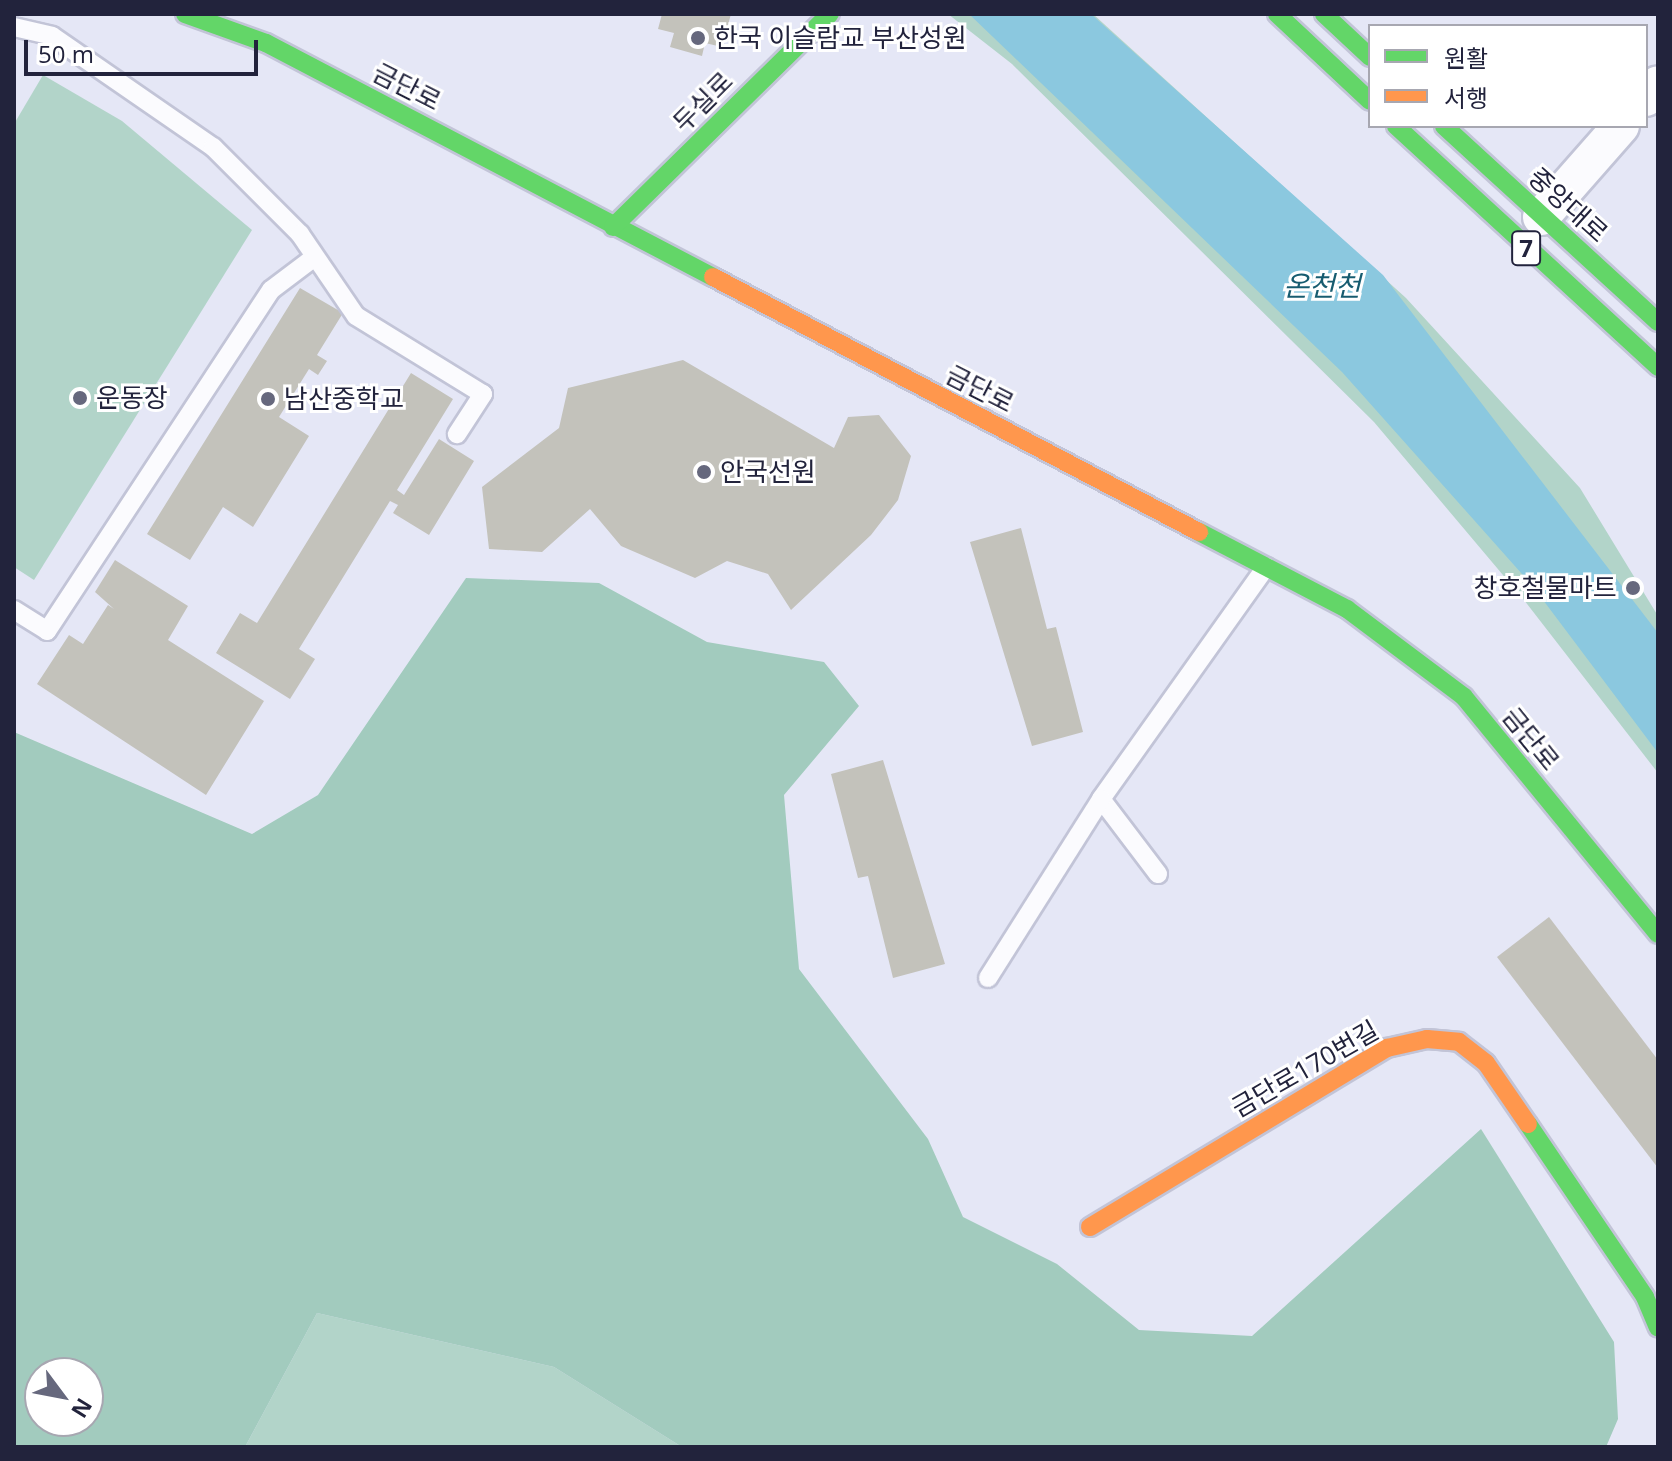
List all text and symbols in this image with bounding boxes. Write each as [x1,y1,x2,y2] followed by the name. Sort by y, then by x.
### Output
[714,22,967,54] place label: 한국 이슬람교 부산성원
[28,24,262,74] scale bar
[1368,24,1648,128] legend
[689,29,707,47] marker: 한국 이슬람교 부산성원
[38,37,94,70] text: 50 m
[1444,41,1488,74] text: 원활
[368,57,446,117] street label: 금단로
[667,66,739,138] street label: 두실로
[1444,81,1488,114] text: 서행
[1522,161,1614,249] street label: 중앙대로
[1510,228,1542,268] road number: 7
[1283,268,1361,302] water label: 온천천
[941,359,1019,419] street label: 금단로
[96,382,168,414] place label: 운동장
[284,383,404,415] place label: 남산중학교
[71,389,89,407] marker: 운동장
[259,390,277,408] marker: 남산중학교
[720,456,816,488] place label: 안국선원
[695,463,713,481] marker: 안국선원
[1473,572,1617,604] place label: 창호철물마트
[1624,579,1642,597] marker: 창호철물마트
[1496,701,1566,777] street label: 금단로
[1226,1014,1384,1124] street label: 금단로170번길
[24,1357,104,1437] north arrow
[65,1393,100,1424] text: N

